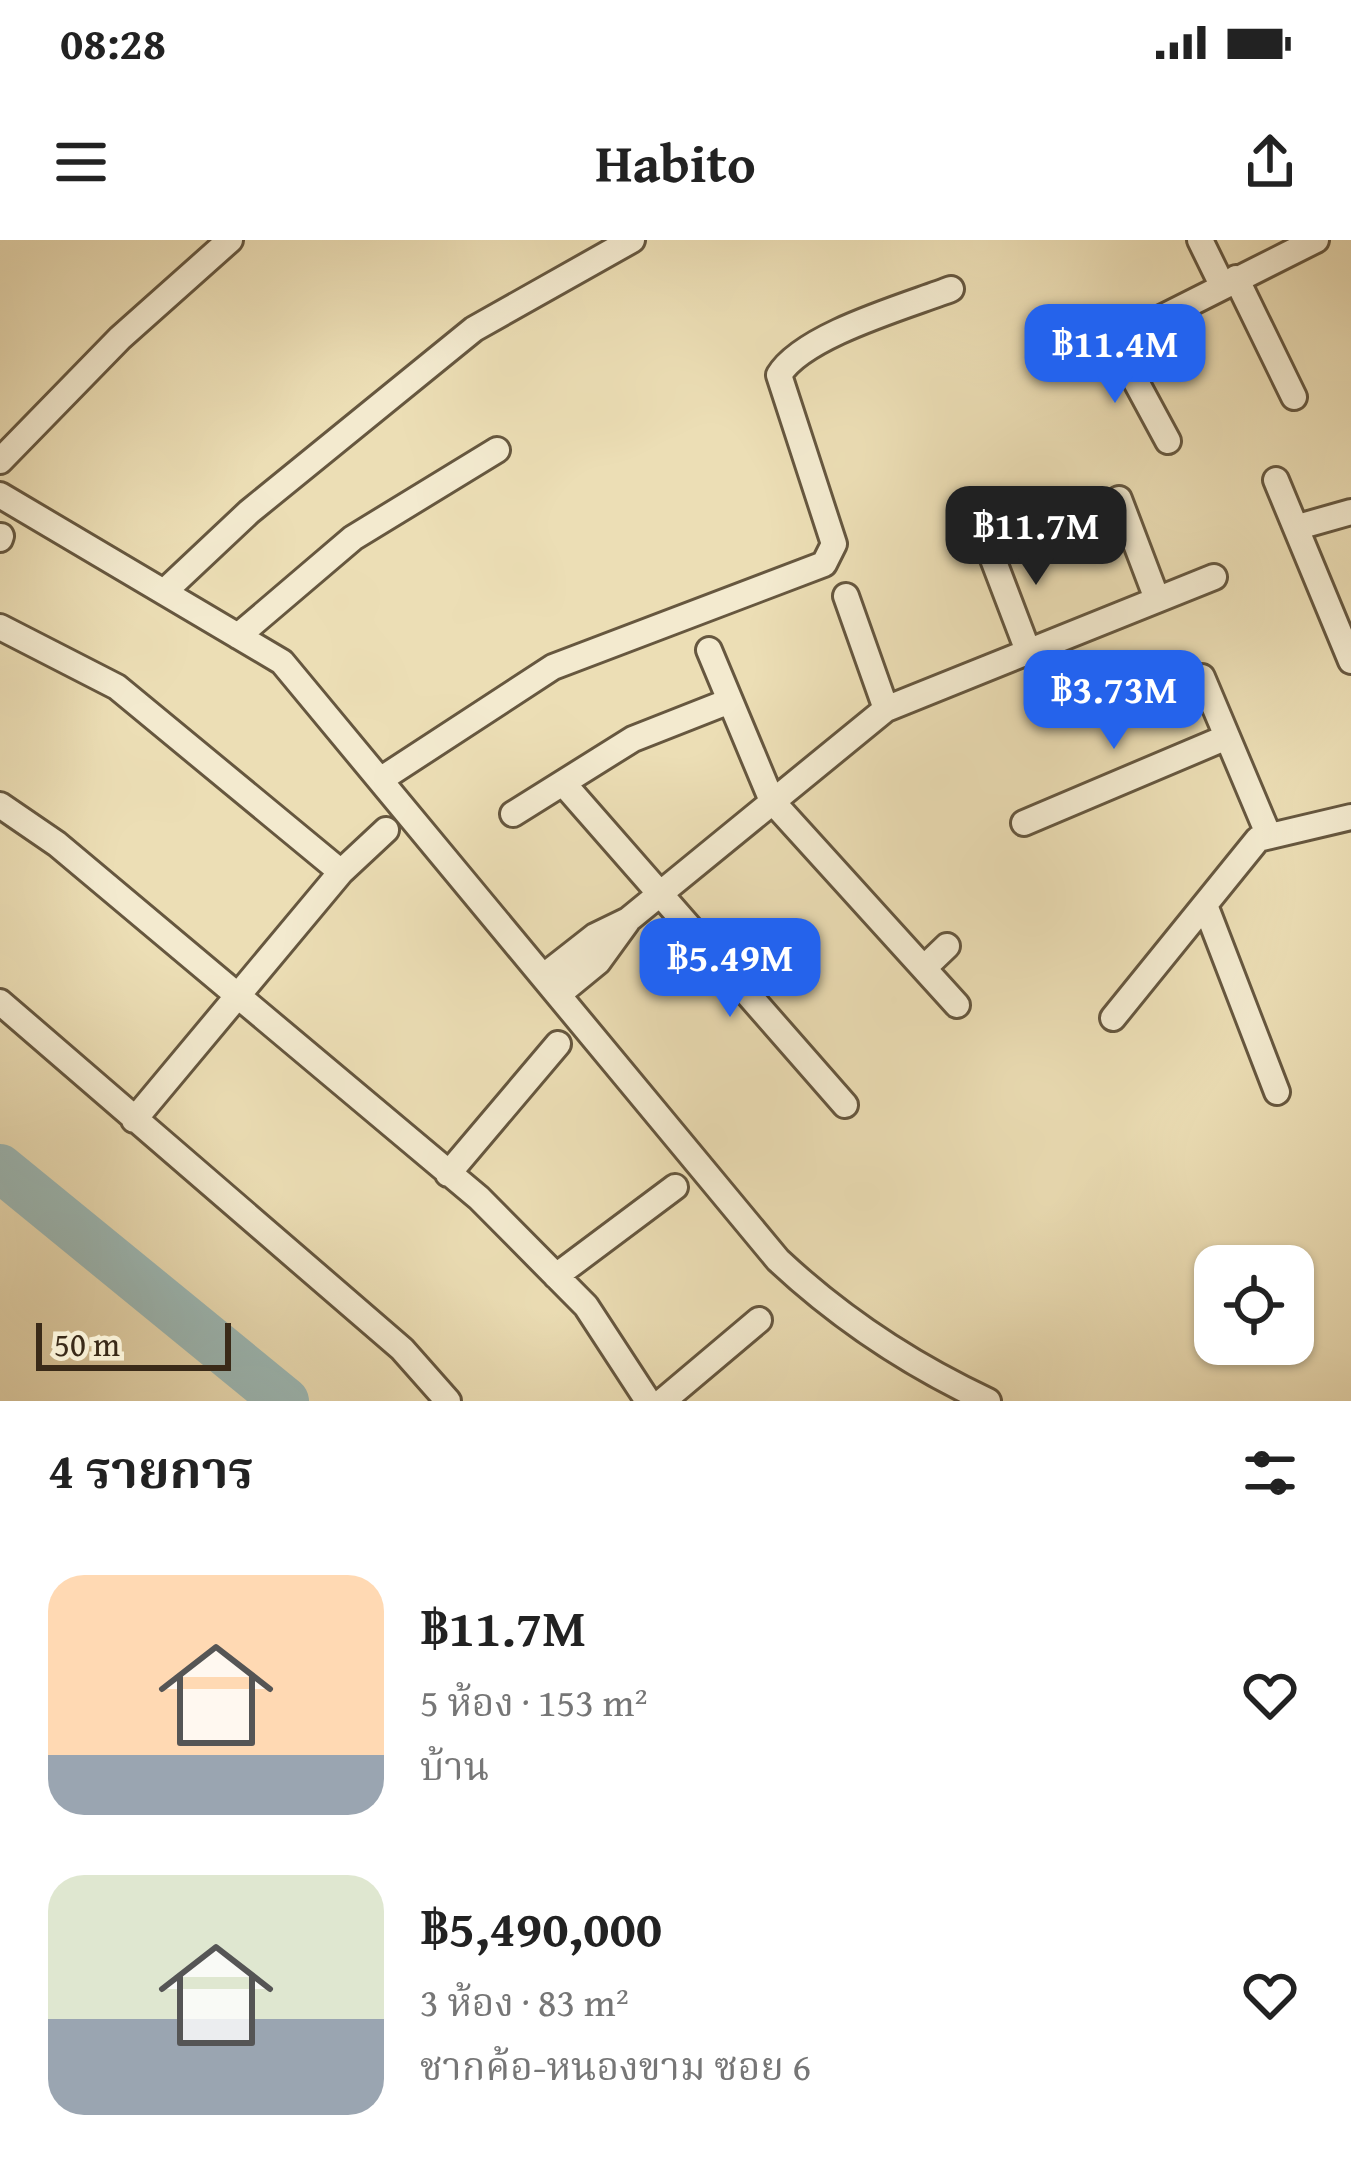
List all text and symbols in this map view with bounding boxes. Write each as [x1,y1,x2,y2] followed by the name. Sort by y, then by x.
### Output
[60,10,166,75] text: 08:28
[595,123,756,202] text: Habito
[48,129,114,195] icon: menu
[1237,129,1303,195] icon: share
[1017,304,1213,406] pin: ฿11.4M
[1052,314,1178,371] text: ฿11.4M
[938,486,1134,588] pin: ฿11.7M
[973,496,1099,553] text: ฿11.7M
[1016,650,1212,752] pin: ฿3.73M
[1051,660,1177,717] text: ฿3.73M
[632,918,828,1020] pin: ฿5.49M
[667,928,793,985] text: ฿5.49M
[1194,1245,1314,1365] map controls
[1194,1245,1314,1365] button: locate
[36,1317,231,1370] scale bar
[54,1320,120,1368] text: 50 m
[48,1432,254,1507] text: 4 รายการ
[1237,1440,1303,1506] icon: filters
[420,1590,586,1665] text: ฿11.7M
[144,1623,288,1767] icon: home
[1237,1662,1303,1728] icon: heart
[420,1673,648,1730] text: 5 ห้อง · 153 m²
[420,1737,489,1794] text: บ้าน
[420,1890,662,1965] text: ฿5,490,000
[144,1923,288,2067] icon: home
[1237,1962,1303,2028] icon: heart
[420,1973,629,2030] text: 3 ห้อง · 83 m²
[420,2037,811,2094] text: ชากค้อ-หนองขาม ซอย 6

